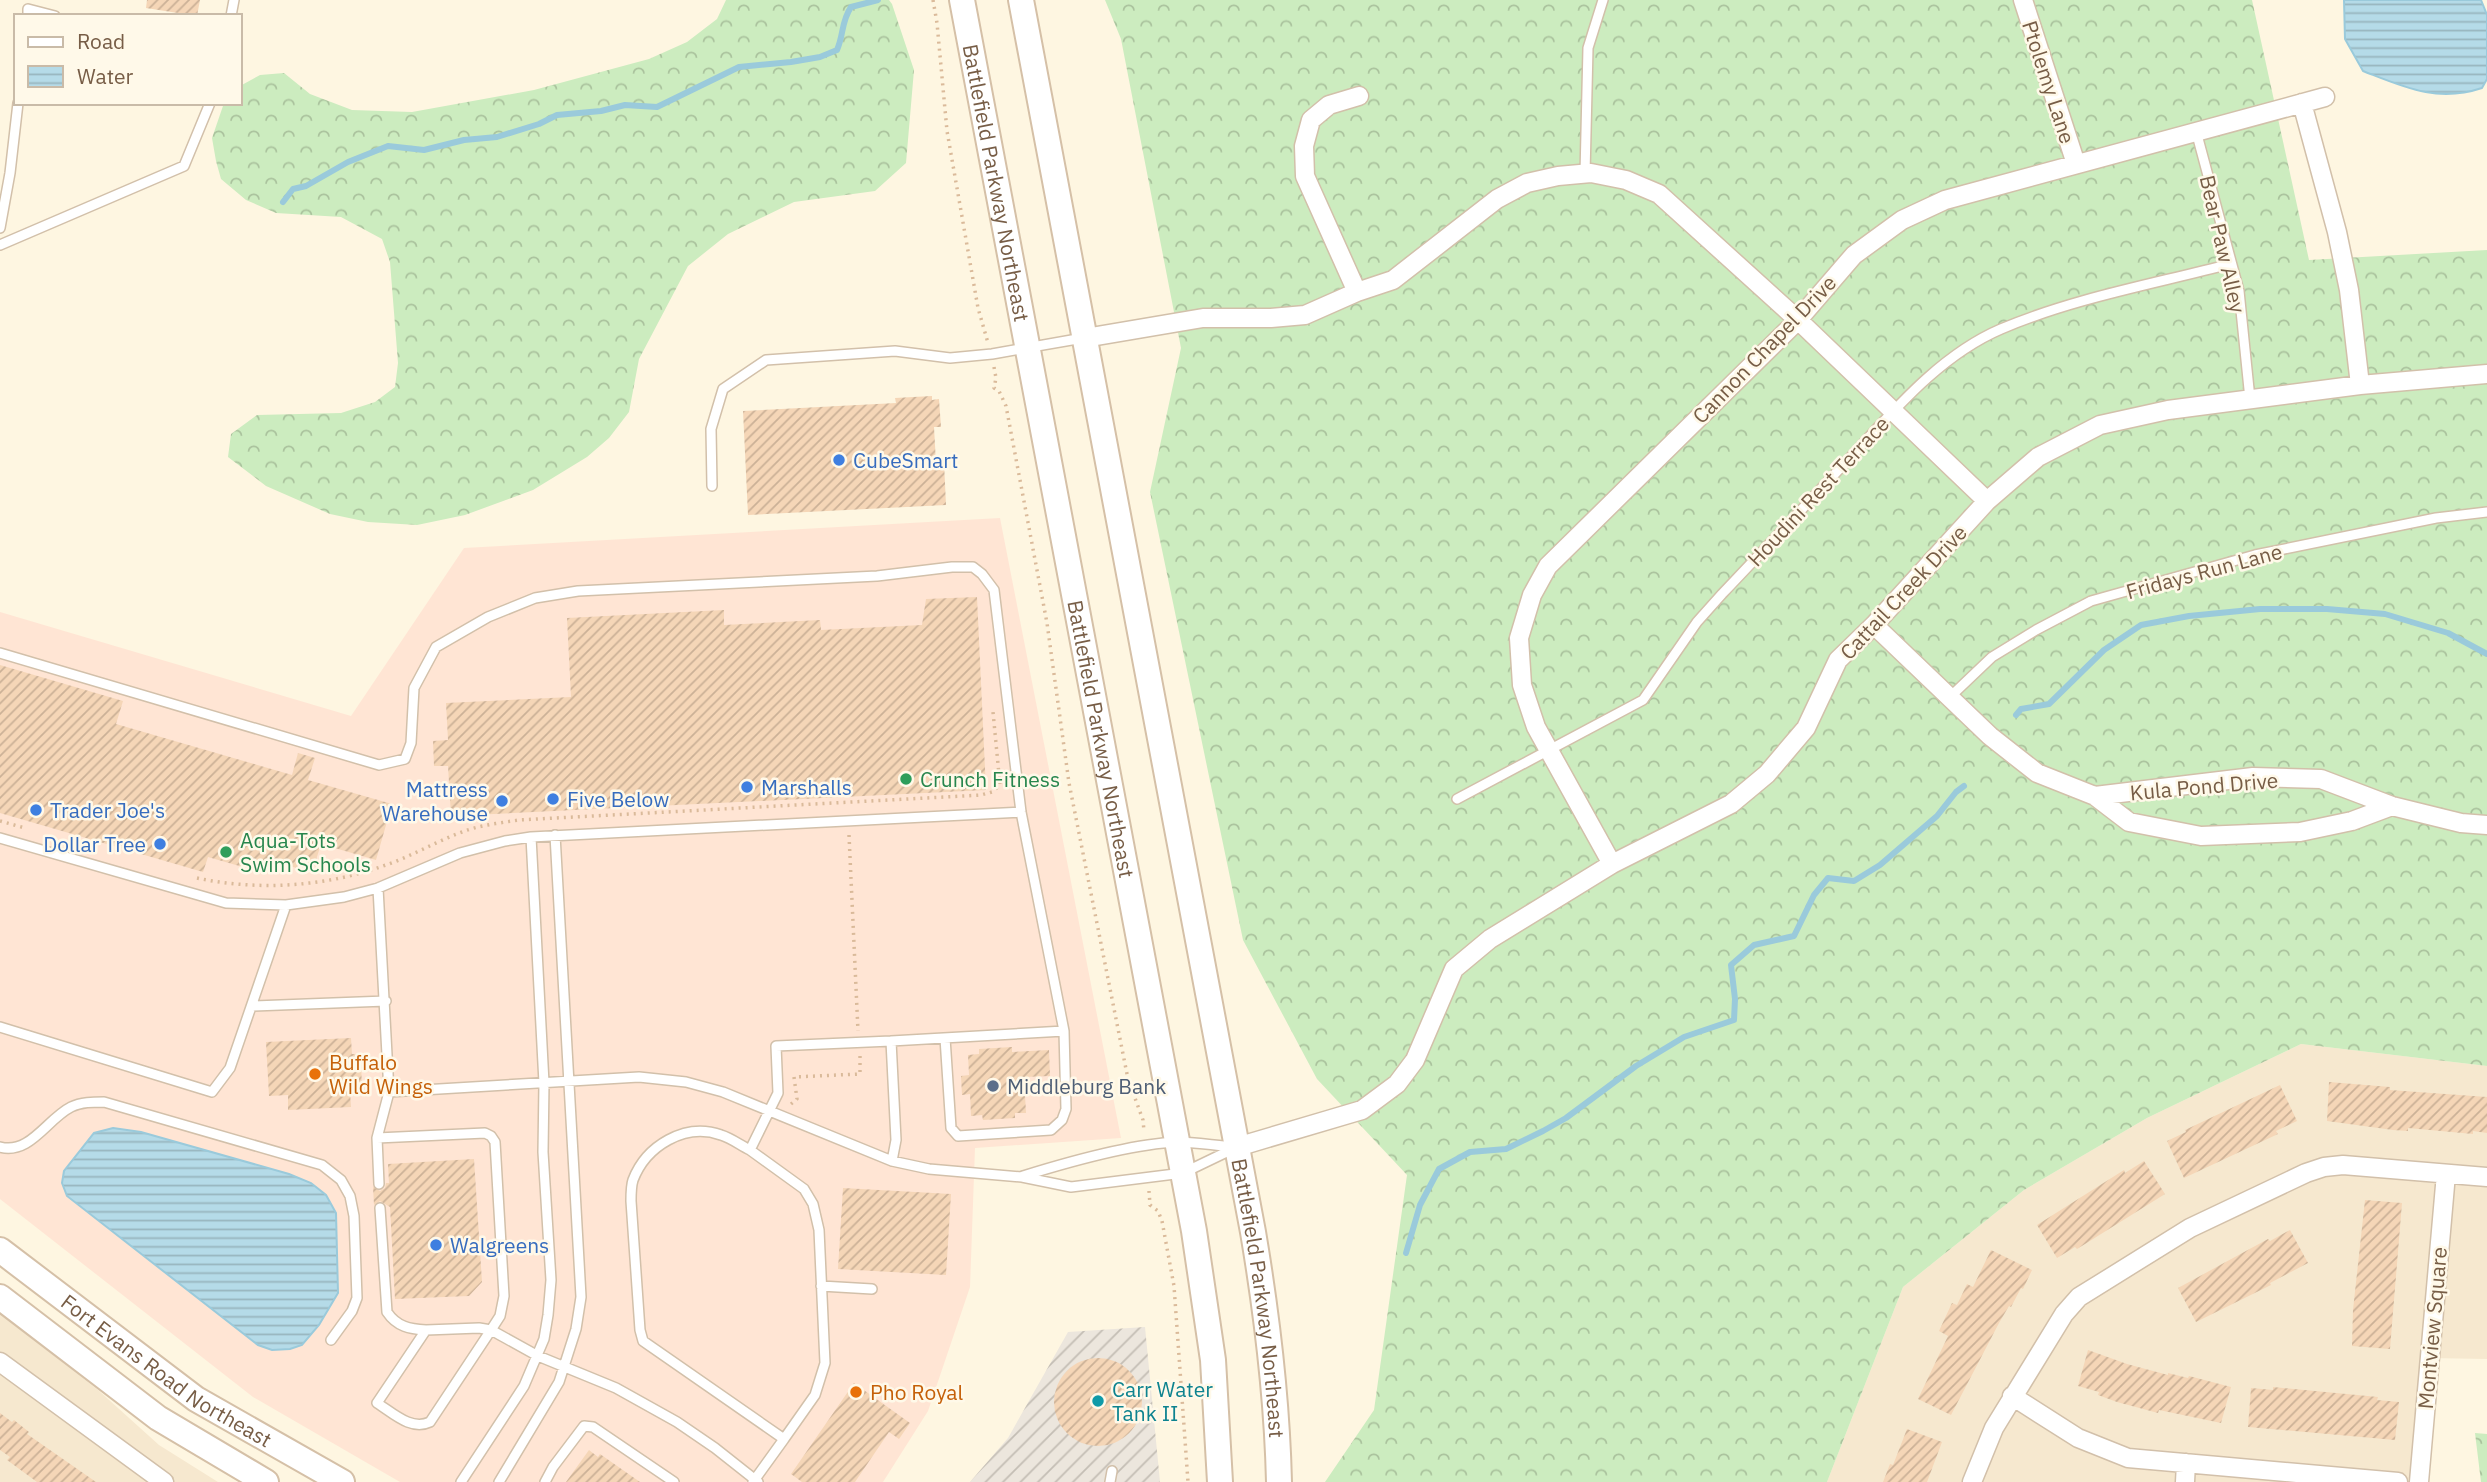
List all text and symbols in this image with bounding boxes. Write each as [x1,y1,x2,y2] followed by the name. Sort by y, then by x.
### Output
[14,14,242,105] legend
[2016,17,2082,147] street label: Ptolemy Lane
[77,27,125,55] text: Road
[957,42,1036,324] street label: Battlefield Parkway Northeast
[77,62,134,90] text: Water
[2194,172,2253,316] street label: Bear Paw Alley
[1686,269,1842,429] street label: Cannon Chapel Drive
[1741,410,1895,572] street label: Houdini Rest Terrace
[853,446,958,474] place label: CubeSmart
[831,452,847,468] marker: CubeSmart
[1833,519,1973,665] street label: Cattail Creek Drive
[2123,537,2285,605] street label: Fridays Run Lane
[1061,598,1141,880] street label: Battlefield Parkway Northeast
[920,765,1060,793] place label: Crunch Fitness
[2129,766,2279,806] street label: Kula Pond Drive
[898,771,914,787] marker: Crunch Fitness
[761,773,852,801] place label: Marshalls
[382,775,488,827] place label: Mattress Warehouse
[739,779,755,795] marker: Marshalls
[567,785,669,813] place label: Five Below
[545,791,561,807] marker: Five Below
[494,793,510,809] marker: Mattress Warehouse
[50,796,165,824] place label: Trader Joe's
[28,802,44,818] marker: Trader Joe's
[240,826,371,878] place label: Aqua-Tots Swim Schools
[43,830,146,858] place label: Dollar Tree
[152,836,168,852] marker: Dollar Tree
[218,844,234,860] marker: Aqua-Tots Swim Schools
[329,1048,433,1100] place label: Buffalo Wild Wings
[307,1066,323,1082] marker: Buffalo Wild Wings
[1007,1072,1166,1100] place label: Middleburg Bank
[985,1078,1001,1094] marker: Middleburg Bank
[1225,1156,1291,1439] street label: Battlefield Parkway Northeast
[450,1231,549,1259] place label: Walgreens
[428,1237,444,1253] marker: Walgreens
[2411,1246,2453,1410] street label: Montview Square
[56,1288,277,1453] street label: Fort Evans Road Northeast
[1112,1375,1213,1427] place label: Carr Water Tank II
[870,1378,964,1406] place label: Pho Royal
[848,1384,864,1400] marker: Pho Royal
[1090,1393,1106,1409] marker: Carr Water Tank II

